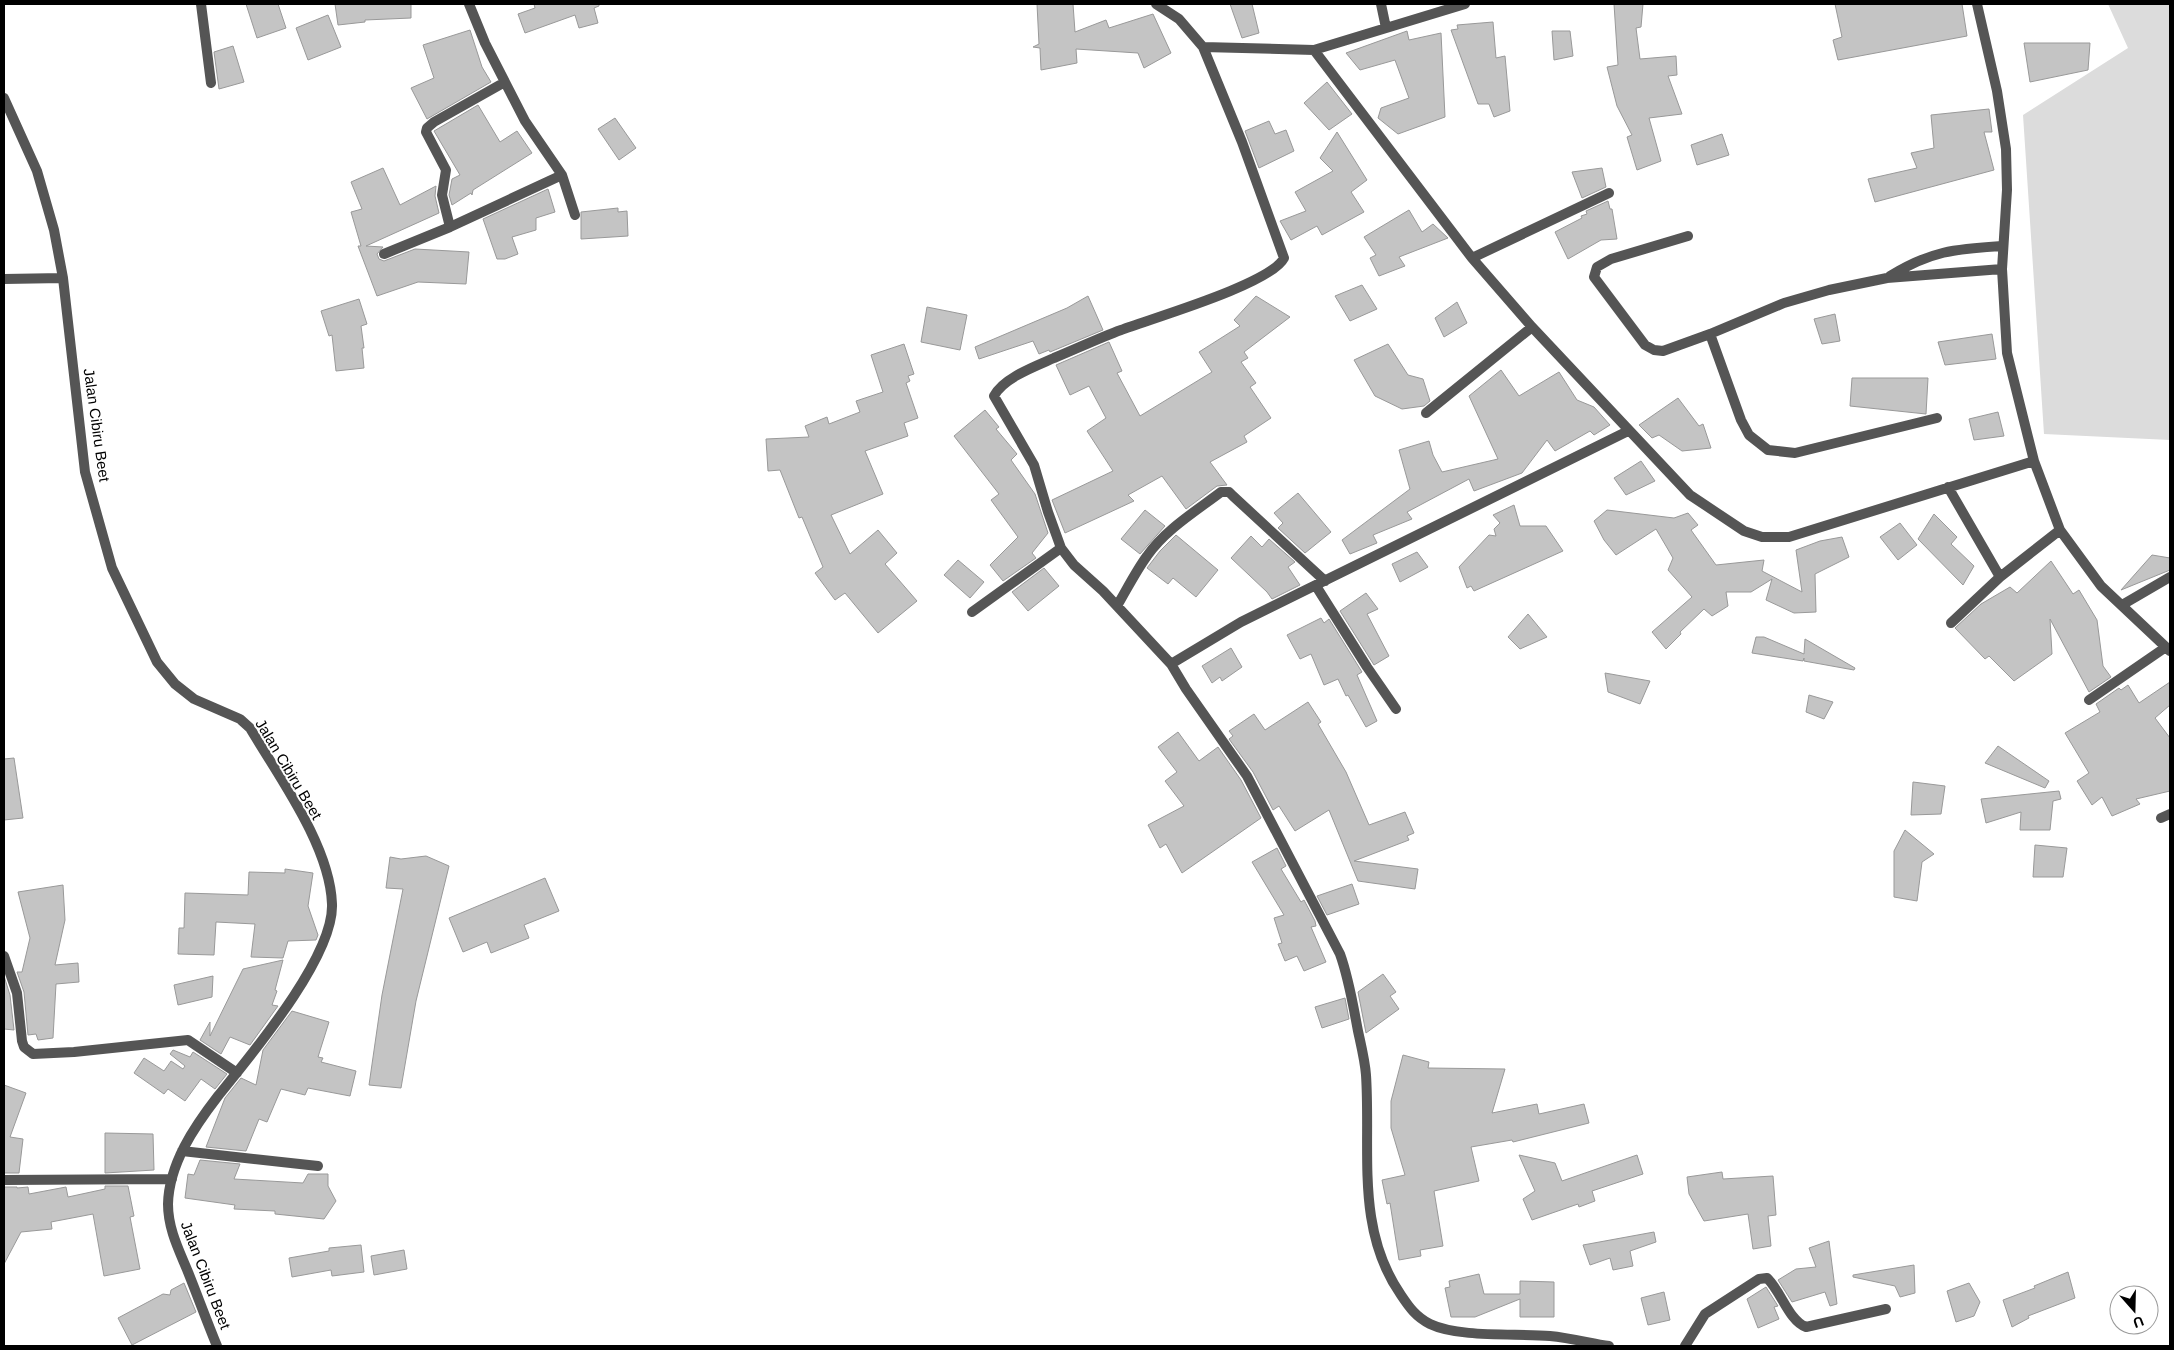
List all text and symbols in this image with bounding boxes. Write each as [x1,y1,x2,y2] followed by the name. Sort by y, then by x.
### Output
[81,367,113,484] street label: Jalan Cibiru Beet
[252,716,326,823] street label: Jalan Cibiru Beet
[178,1219,235,1332] street label: Jalan Cibiru Beet
[2109,1285,2159,1335] north arrow
[2131,1313,2146,1331] text: U

